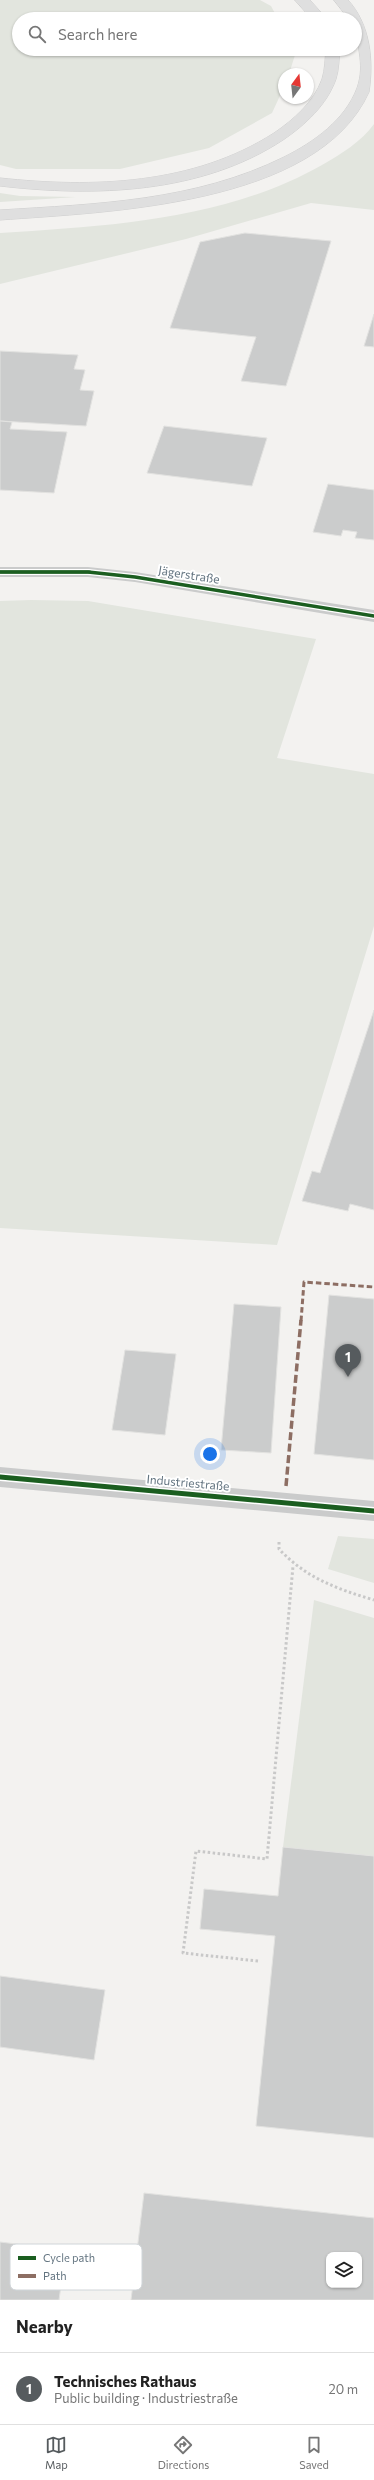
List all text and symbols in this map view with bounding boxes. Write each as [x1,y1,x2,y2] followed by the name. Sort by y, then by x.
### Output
[12,12,362,56] search box
[26,23,48,45] icon: search
[58,25,137,43] text: Search here
[278,68,314,104] north arrow
[157,562,221,587] street label: Jägerstraße
[335,1344,361,1377] pin: 1
[200,1444,220,1464] your location
[146,1471,230,1493] street label: Industriestraße
[10,2244,142,2290] legend
[43,2251,95,2264] text: Cycle path
[326,2252,362,2288] map controls
[326,2252,362,2288] button: layers
[43,2269,66,2282] text: Path
[16,2316,73,2337] text: Nearby
[54,2372,197,2390] text: Technisches Rathaus
[26,2381,32,2397] text: 1
[329,2381,358,2397] text: 20 m
[54,2390,238,2406] text: Public building · Industriestraße
[45,2434,68,2471] tab: Map
[158,2434,209,2471] tab: Directions
[299,2434,329,2471] tab: Saved

